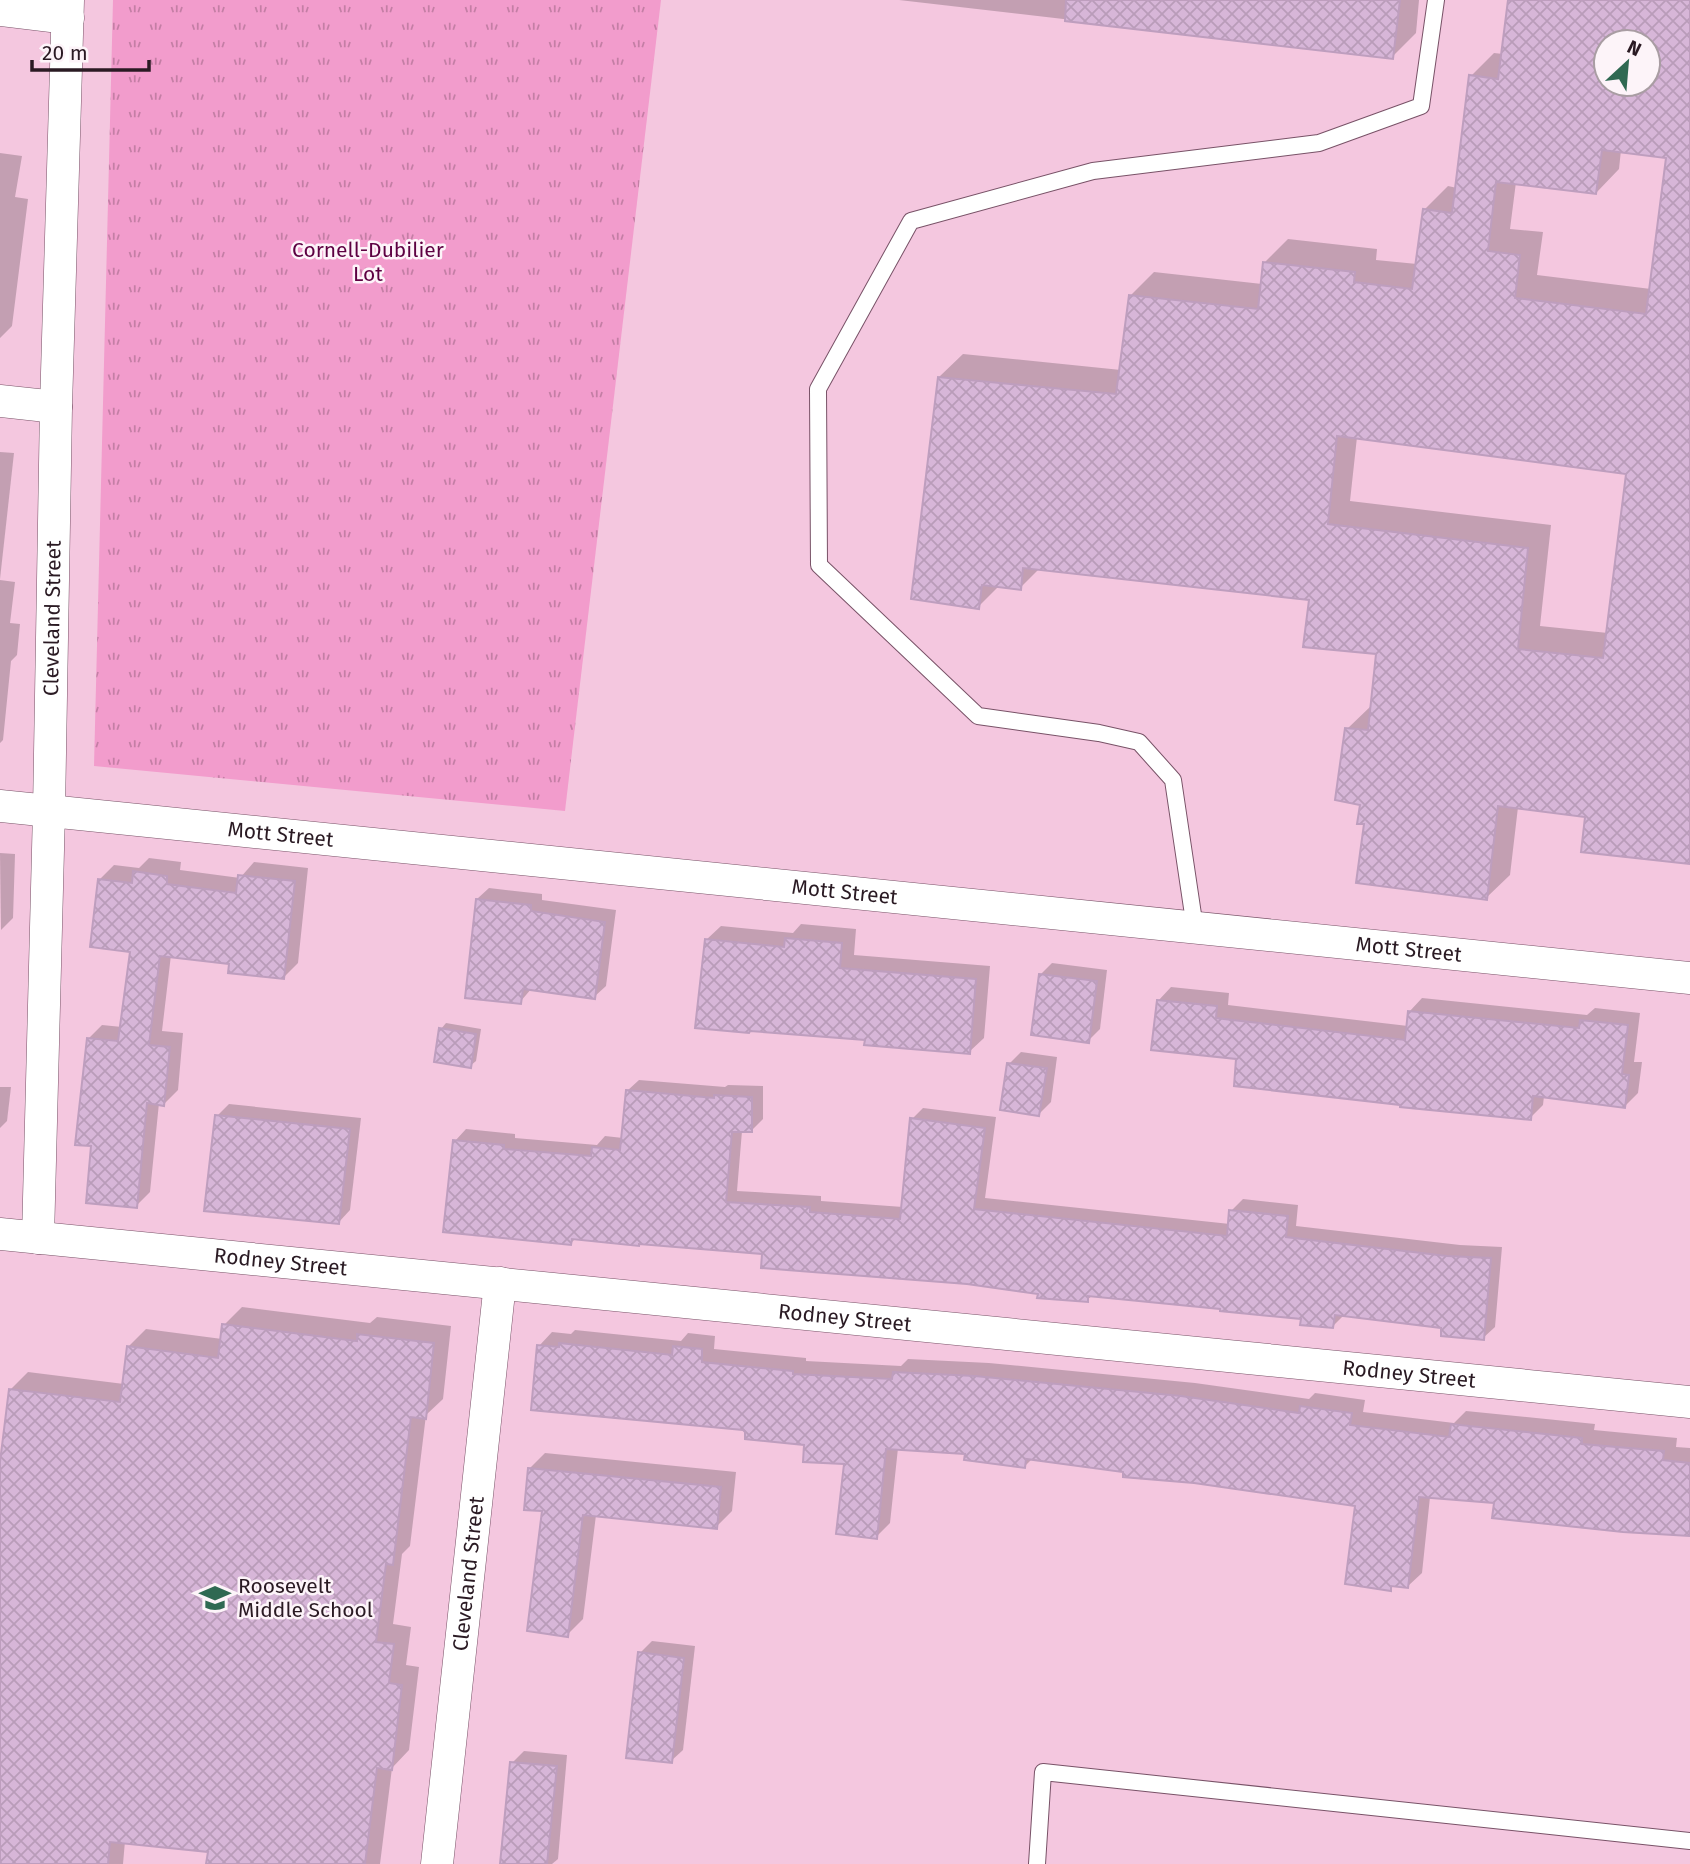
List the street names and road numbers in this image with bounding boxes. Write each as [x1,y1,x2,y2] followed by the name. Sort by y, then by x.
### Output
[38,540,67,696] street label: Cleveland Street
[226,816,335,853] street label: Mott Street
[790,874,899,910] street label: Mott Street
[1354,931,1463,968] street label: Mott Street
[213,1242,349,1281] street label: Rodney Street
[777,1298,913,1338] street label: Rodney Street
[1341,1355,1477,1394] street label: Rodney Street
[447,1495,490,1652] street label: Cleveland Street

